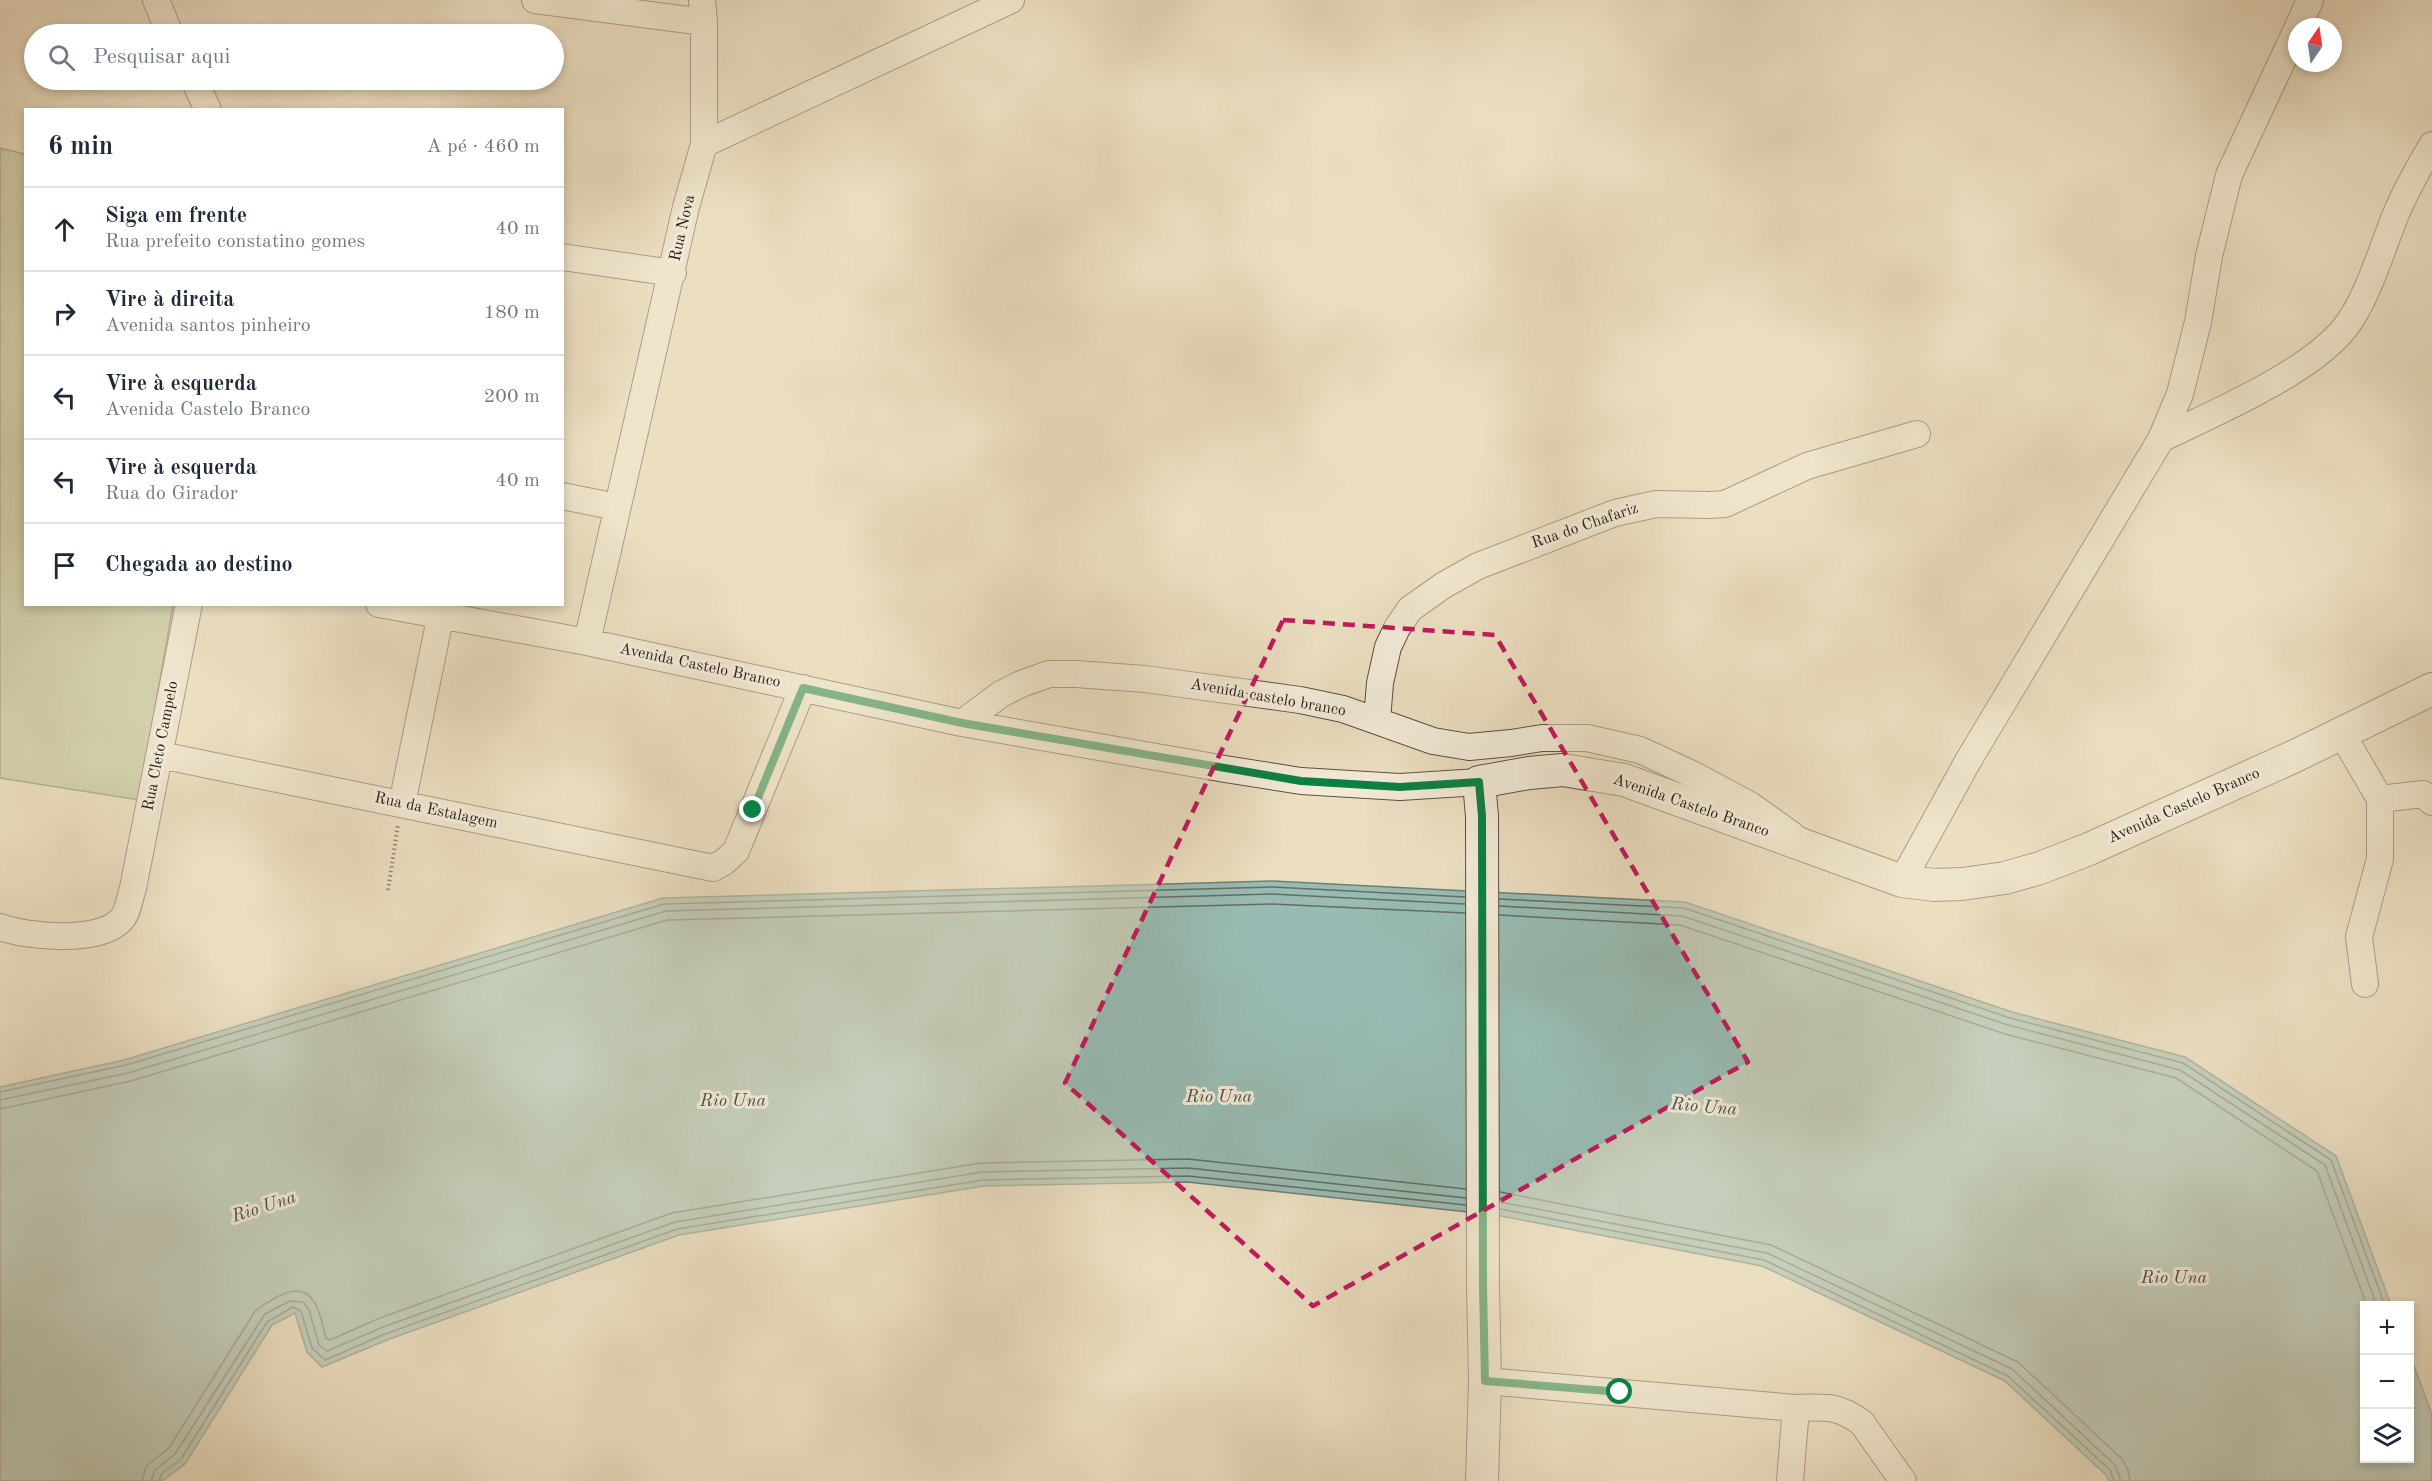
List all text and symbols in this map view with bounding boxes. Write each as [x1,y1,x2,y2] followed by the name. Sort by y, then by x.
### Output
[2288,18,2342,72] north arrow
[24,24,564,90] search box
[45,41,78,74] icon: search
[93,46,230,68] text: Pesquisar aqui
[48,134,113,160] text: 6 min
[426,137,540,157] text: A pé · 460 m
[668,193,698,263] street label: Rua Nova
[105,205,247,227] text: Siga em frente
[48,213,81,246] icon: ahead
[495,219,540,239] text: 40 m
[105,232,365,252] text: Rua prefeito constatino gomes
[105,289,235,311] text: Vire à direita
[48,297,81,330] icon: right
[484,303,540,323] text: 180 m
[105,316,311,336] text: Avenida santos pinheiro
[105,373,257,395] text: Vire à esquerda
[48,381,81,414] icon: left
[484,387,540,407] text: 200 m
[105,400,310,420] text: Avenida Castelo Branco
[105,457,257,479] text: Vire à esquerda
[48,465,81,498] icon: left
[495,471,540,491] text: 40 m
[105,484,238,504] text: Rua do Girador
[1530,500,1640,552] street label: Rua do Chafariz
[48,549,81,582] icon: arrive
[105,554,293,576] text: Chegada ao destino
[618,641,782,691] street label: Avenida Castelo Branco
[1189,676,1347,720] street label: Avenida castelo branco
[141,680,181,812] street label: Rua Cleto Campelo
[2106,765,2262,847] street label: Avenida Castelo Branco
[1611,772,1771,840] street label: Avenida Castelo Branco
[373,790,499,832] street label: Rua da Estalagem
[739,796,765,822] route end
[1185,1088,1253,1106] water label: Rio Una
[699,1092,767,1110] water label: Rio Una
[1669,1095,1738,1119] water label: Rio Una
[229,1188,299,1226] water label: Rio Una
[2140,1269,2208,1287] water label: Rio Una
[2360,1301,2414,1463] map controls
[2360,1301,2414,1355] button: +
[2360,1355,2414,1409] button: −
[1606,1378,1632,1404] route start
[2360,1409,2414,1463] button: layers

